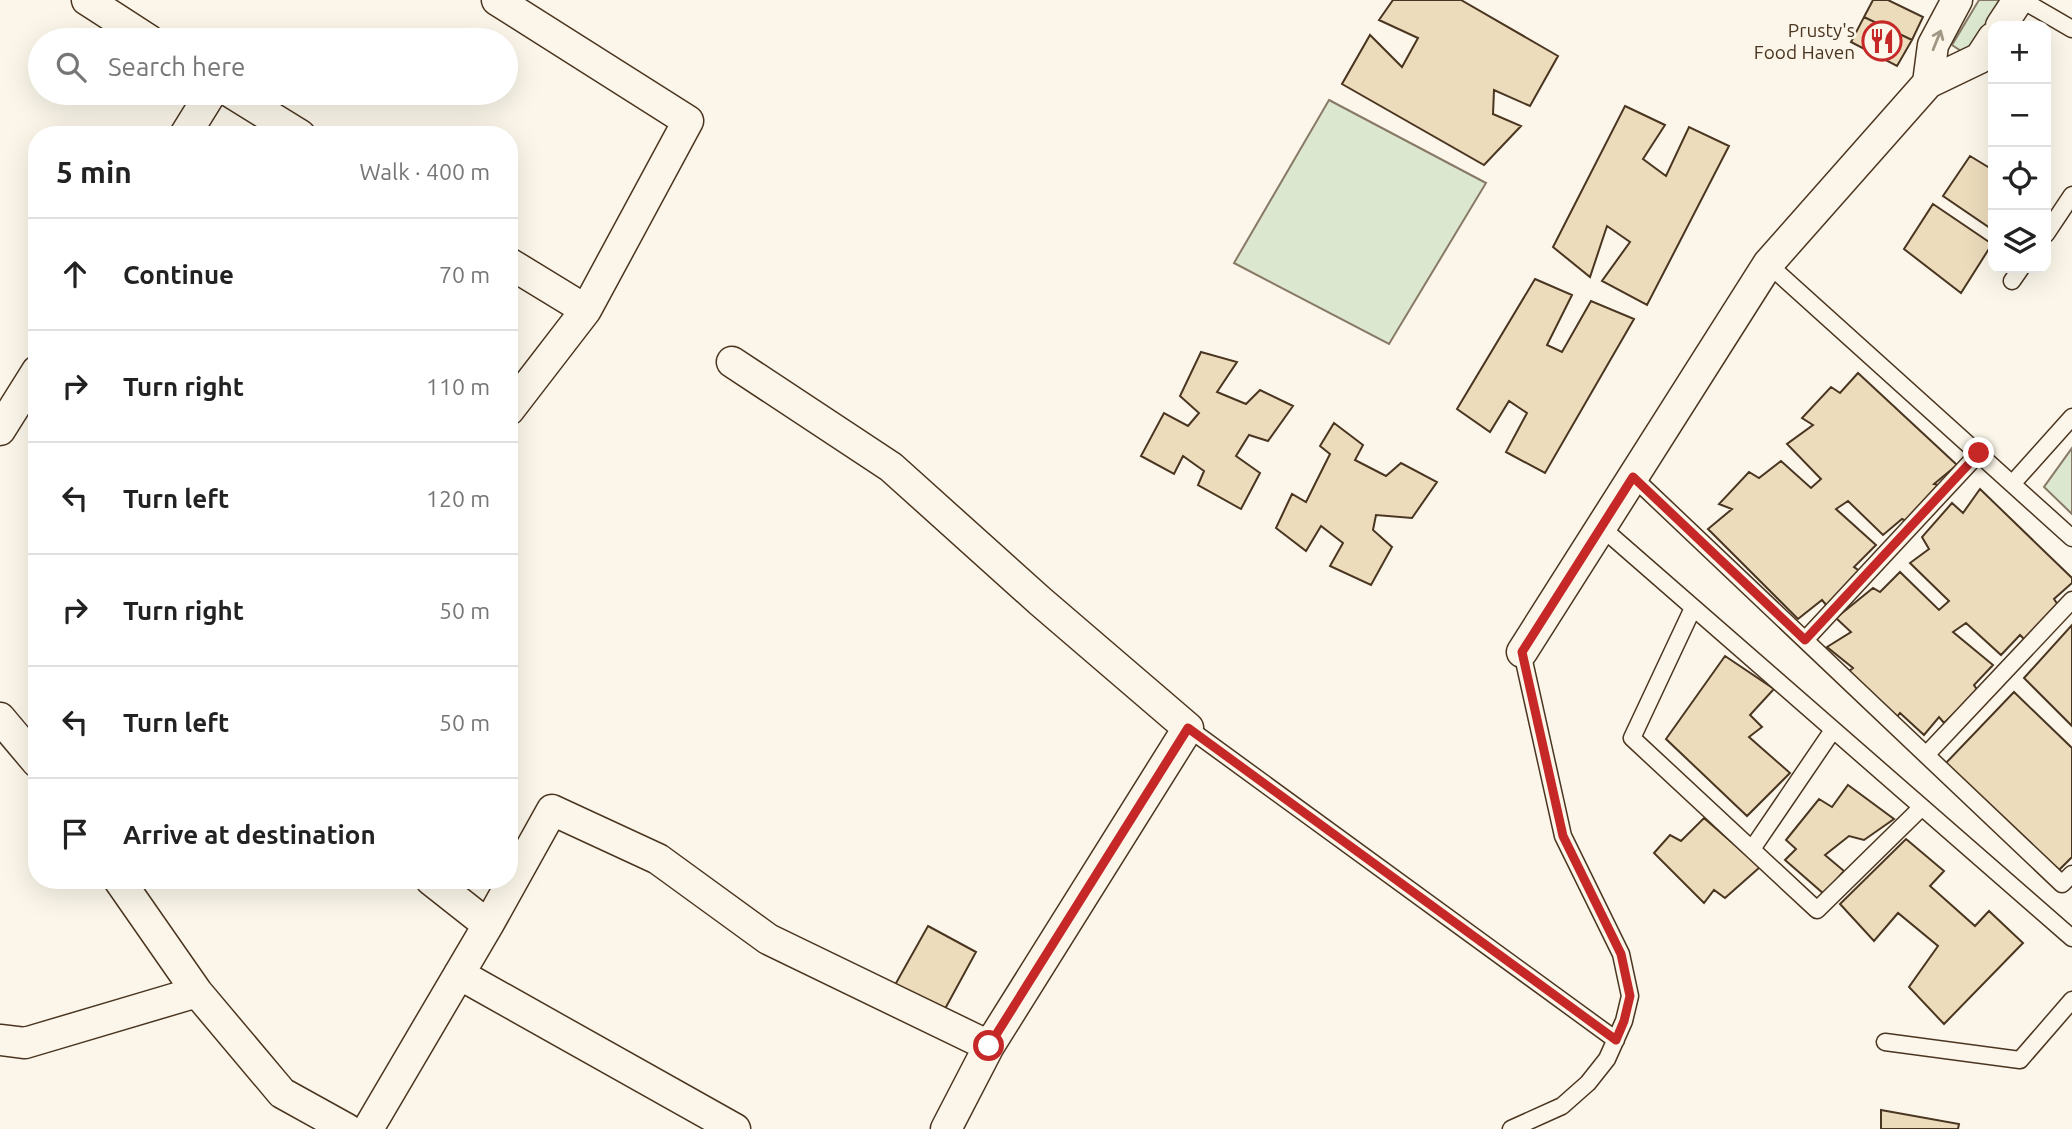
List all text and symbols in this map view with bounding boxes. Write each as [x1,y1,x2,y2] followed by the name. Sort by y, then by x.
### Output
[1754,19,1855,63] place label: Prusty's Food Haven
[1861,20,1903,62] restaurant icon: Prusty's Food Haven
[1988,21,2051,273] map controls
[1988,21,2051,84] button: +
[28,28,518,105] search box
[1931,30,1944,51] one-way arrow
[52,48,90,86] icon: search
[108,52,245,81] text: Search here
[1988,84,2051,147] button: −
[1988,147,2051,210] button: locate
[56,155,132,189] text: 5 min
[359,159,490,184] text: Walk · 400 m
[1988,210,2051,273] button: layers
[56,255,94,293] icon: ahead
[123,260,234,289] text: Continue
[439,262,490,287] text: 70 m
[56,367,94,405] icon: right
[123,372,244,401] text: Turn right
[426,374,490,399] text: 110 m
[1963,437,1994,468] route end
[56,479,94,517] icon: left
[123,484,229,513] text: Turn left
[426,486,490,511] text: 120 m
[56,591,94,629] icon: right
[123,596,244,625] text: Turn right
[439,598,490,623] text: 50 m
[56,703,94,741] icon: left
[123,708,229,737] text: Turn left
[439,710,490,735] text: 50 m
[56,815,94,853] icon: arrive
[123,820,376,849] text: Arrive at destination
[973,1030,1004,1061] route start

